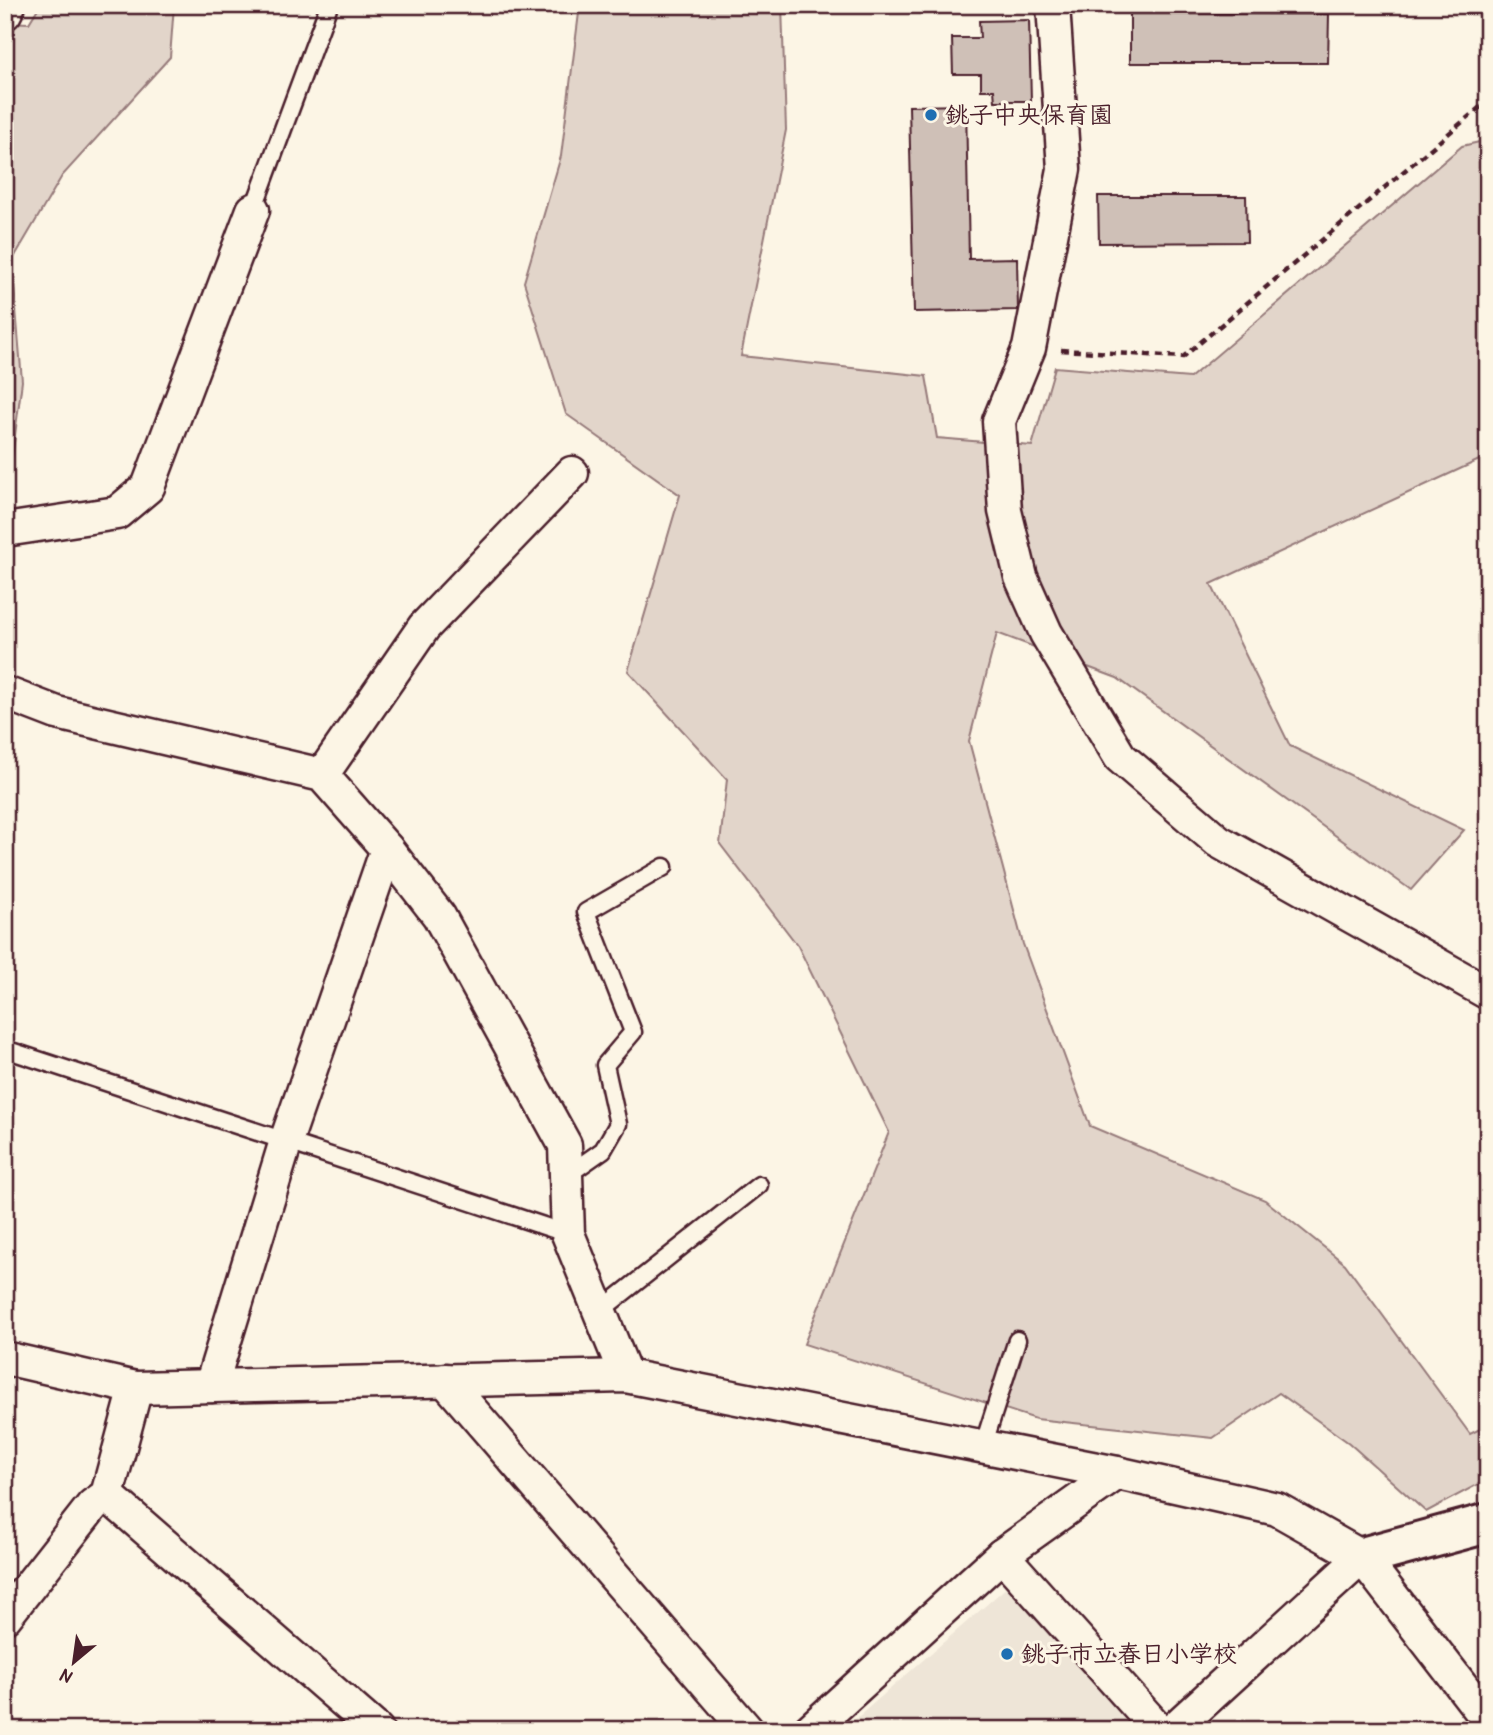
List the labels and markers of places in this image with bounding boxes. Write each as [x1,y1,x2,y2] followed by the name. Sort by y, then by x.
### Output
[945,98,1113,130] place label: 銚子中央保育園
[923,107,939,123] marker: 銚子中央保育園
[1021,1637,1237,1669] place label: 銚子市立春日小学校
[999,1646,1015,1662] marker: 銚子市立春日小学校

